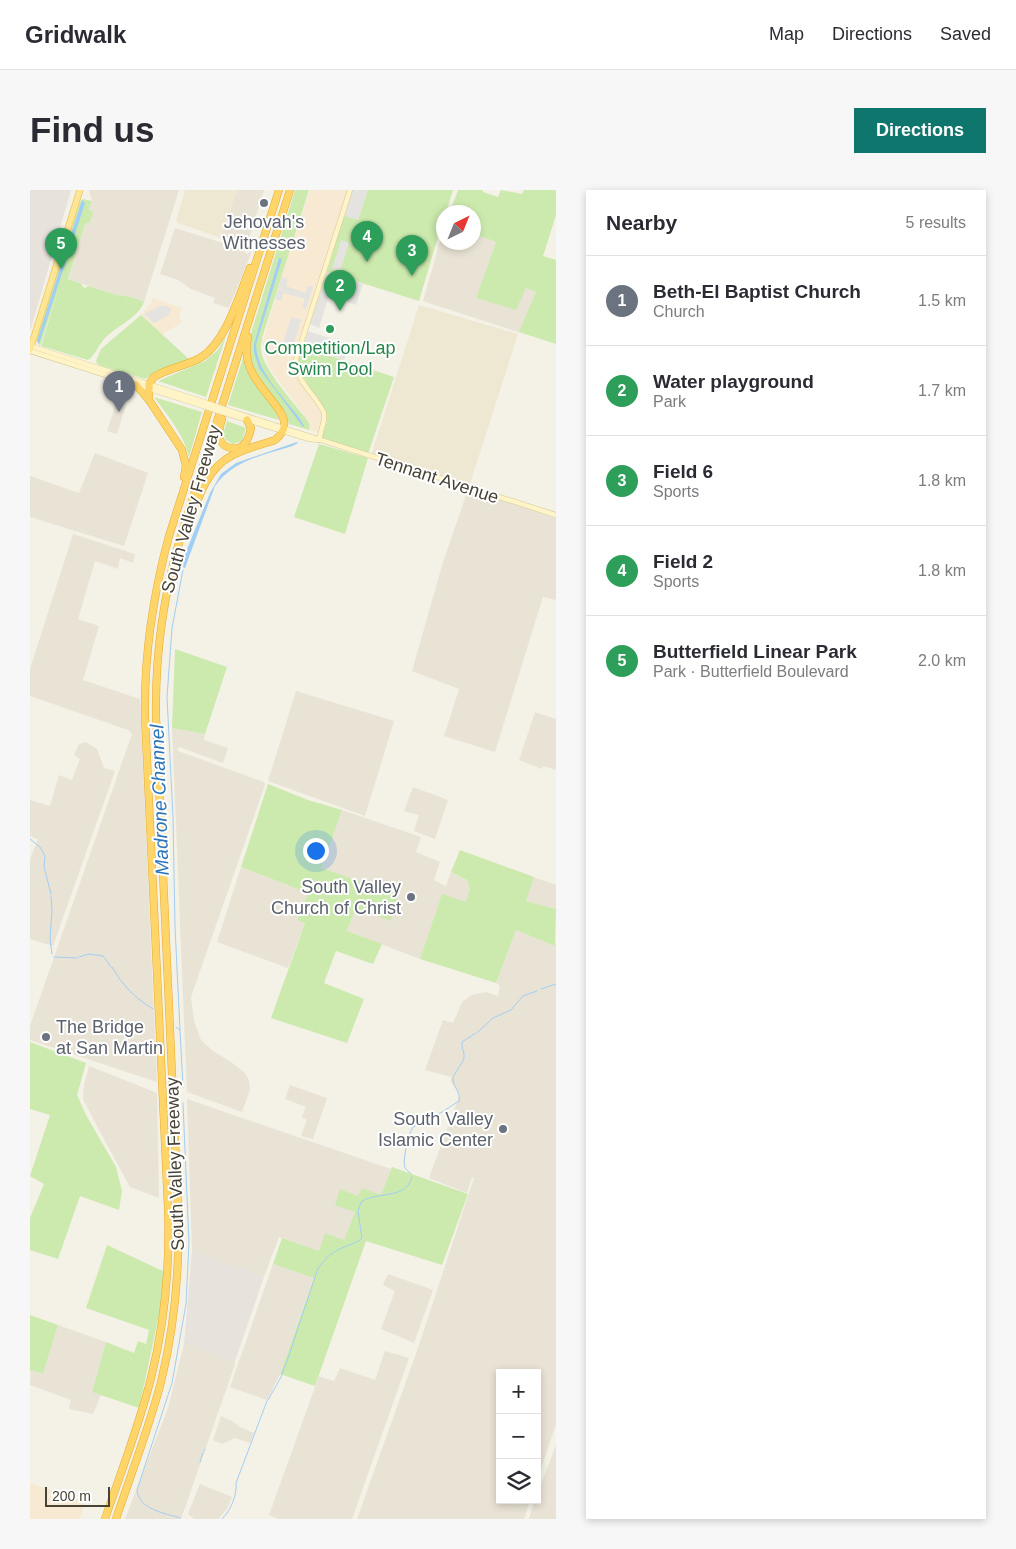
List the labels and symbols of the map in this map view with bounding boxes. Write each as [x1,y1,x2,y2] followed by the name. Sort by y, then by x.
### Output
[258,197,270,209] marker: Jehovah's Witnesses
[436,205,481,250] north arrow
[222,212,306,253] place label: Jehovah's Witnesses
[351,221,383,262] pin: 4
[45,228,77,269] pin: 5
[396,235,428,276] pin: 3
[324,270,356,311] pin: 2
[324,323,336,335] marker: Competition/Lap Swim Pool
[264,338,396,379] place label: Competition/Lap Swim Pool
[103,371,135,412] pin: 1
[157,423,225,595] street label: South Valley Freeway
[373,449,501,507] street label: Tennant Avenue
[146,723,173,876] water label: Madrone Channel
[303,838,329,864] your location
[271,877,401,918] place label: South Valley Church of Christ
[405,891,417,903] marker: South Valley Church of Christ
[56,1017,163,1058] place label: The Bridge at San Martin
[40,1031,52,1043] marker: The Bridge at San Martin
[162,1077,188,1251] street label: South Valley Freeway
[378,1109,493,1150] place label: South Valley Islamic Center
[497,1123,509,1135] marker: South Valley Islamic Center
[45,1484,110,1507] scale bar

